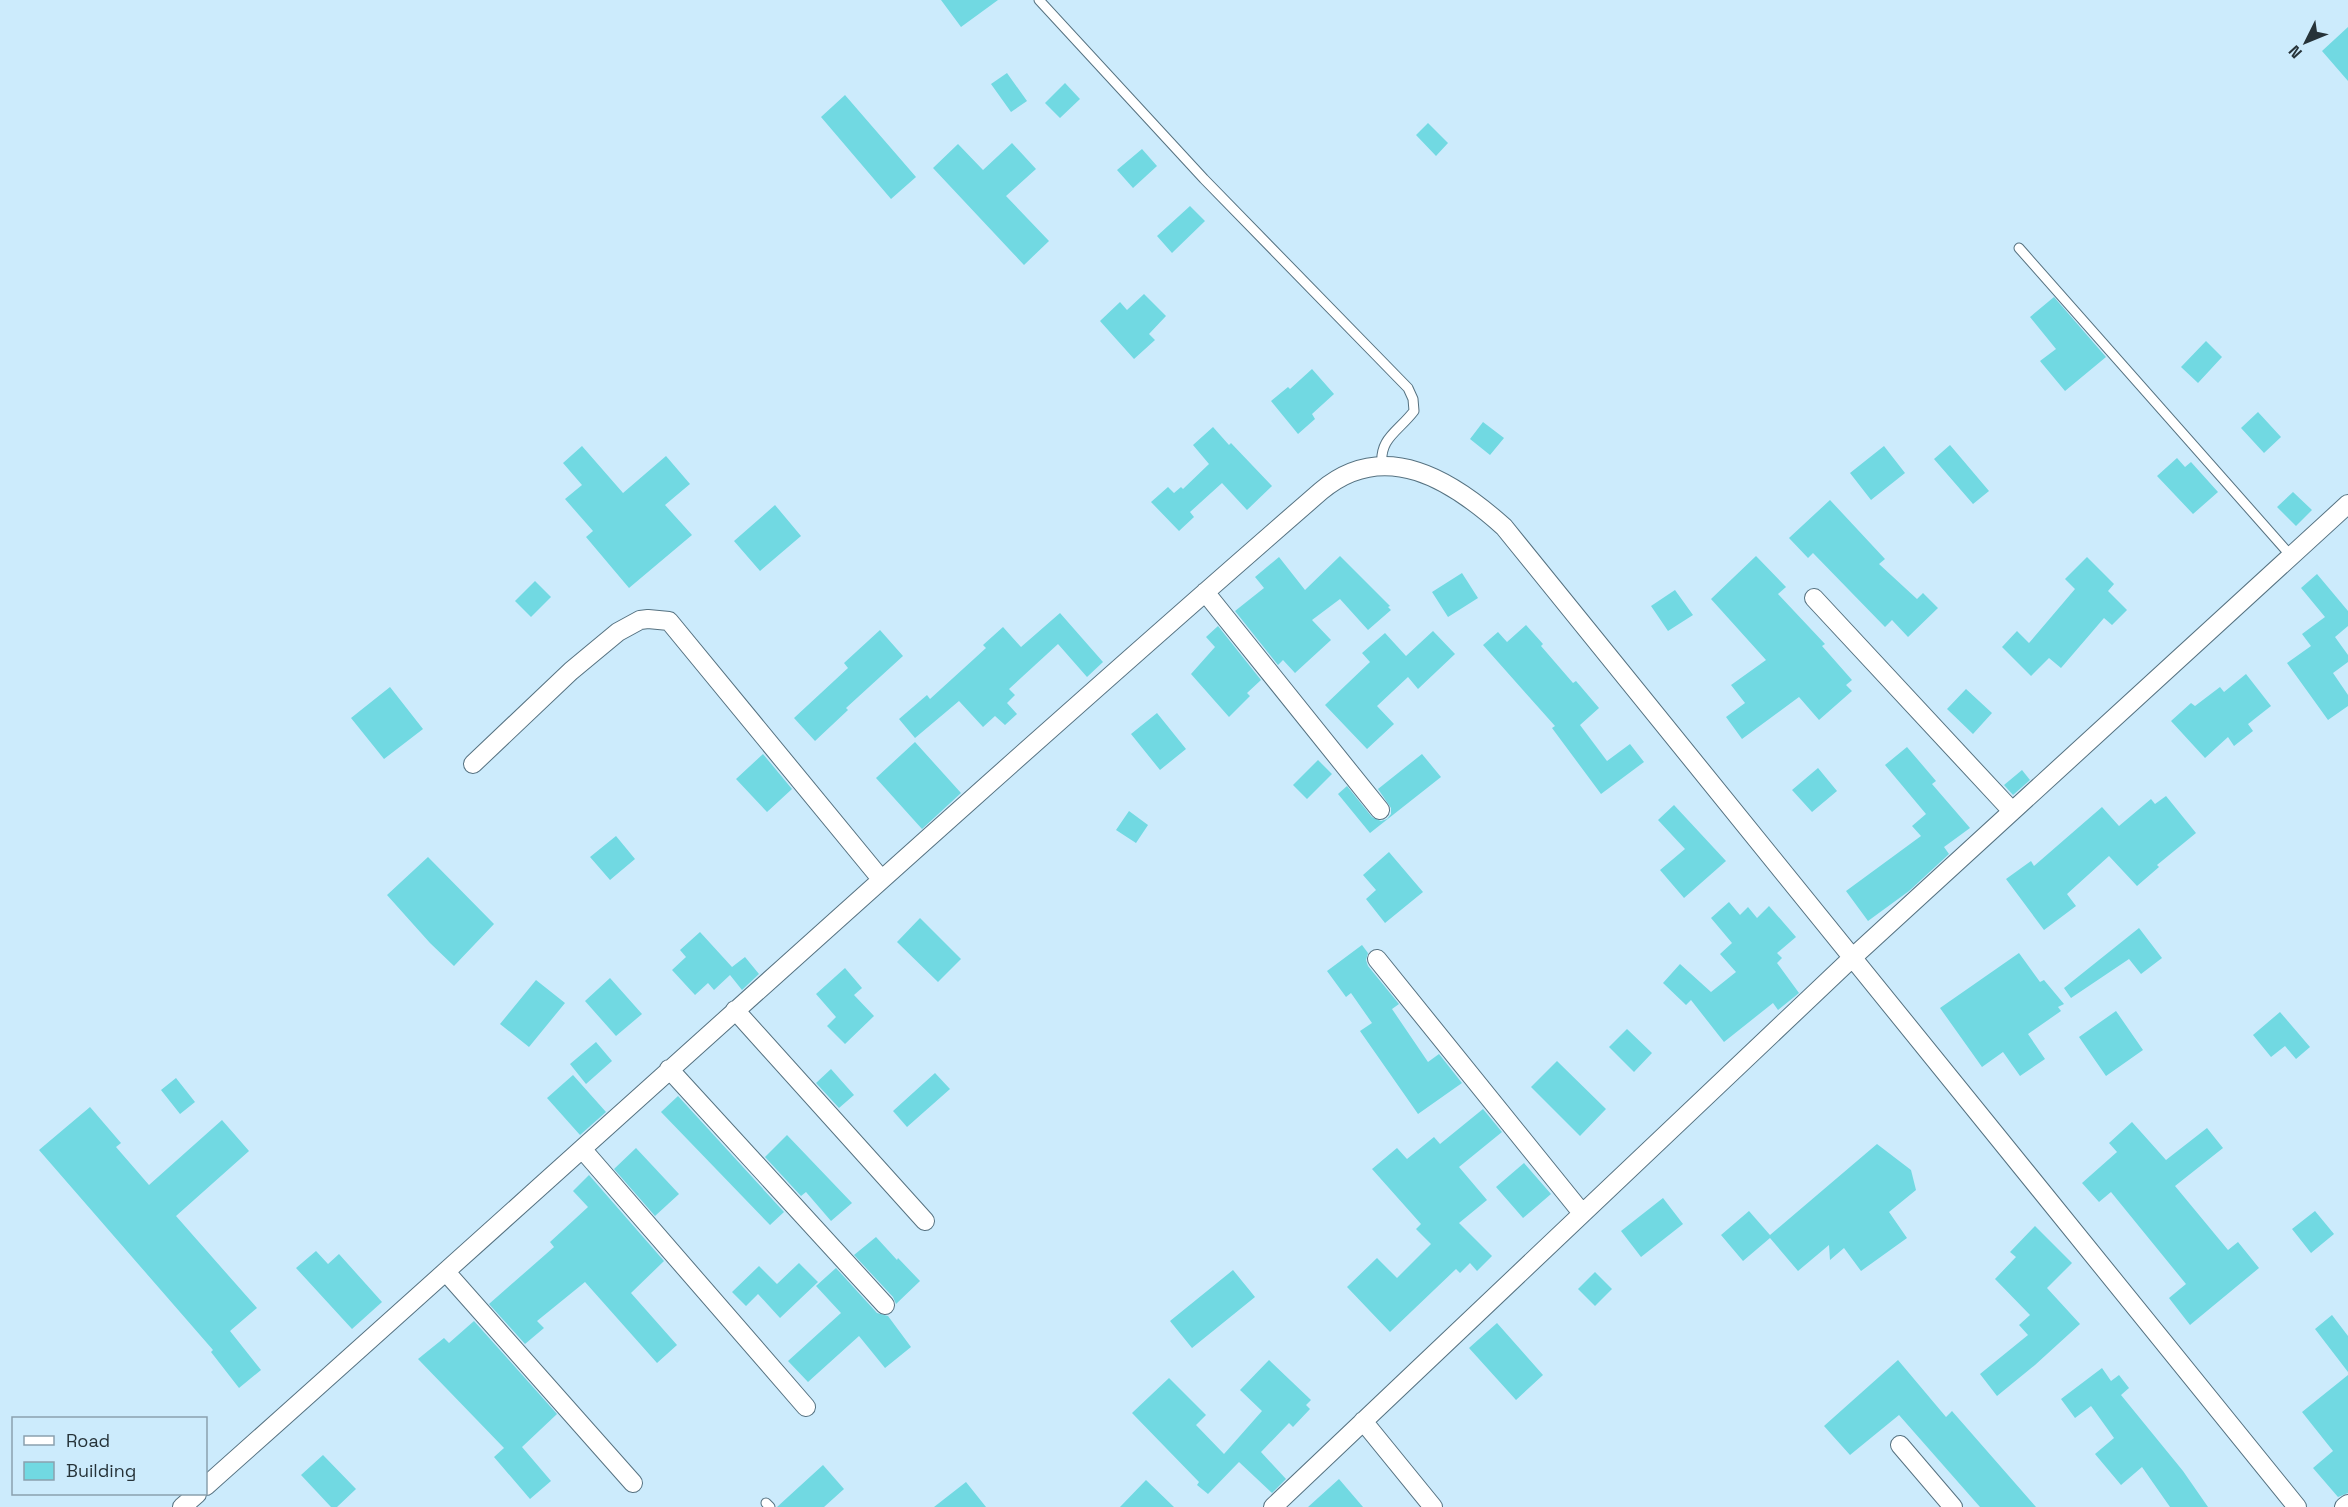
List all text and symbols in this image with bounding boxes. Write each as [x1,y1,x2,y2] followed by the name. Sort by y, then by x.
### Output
[2276,12,2336,72] north arrow
[2284,41,2307,63] text: N
[12,1417,207,1495] legend
[66,1429,110,1452] text: Road
[66,1459,136,1482] text: Building

